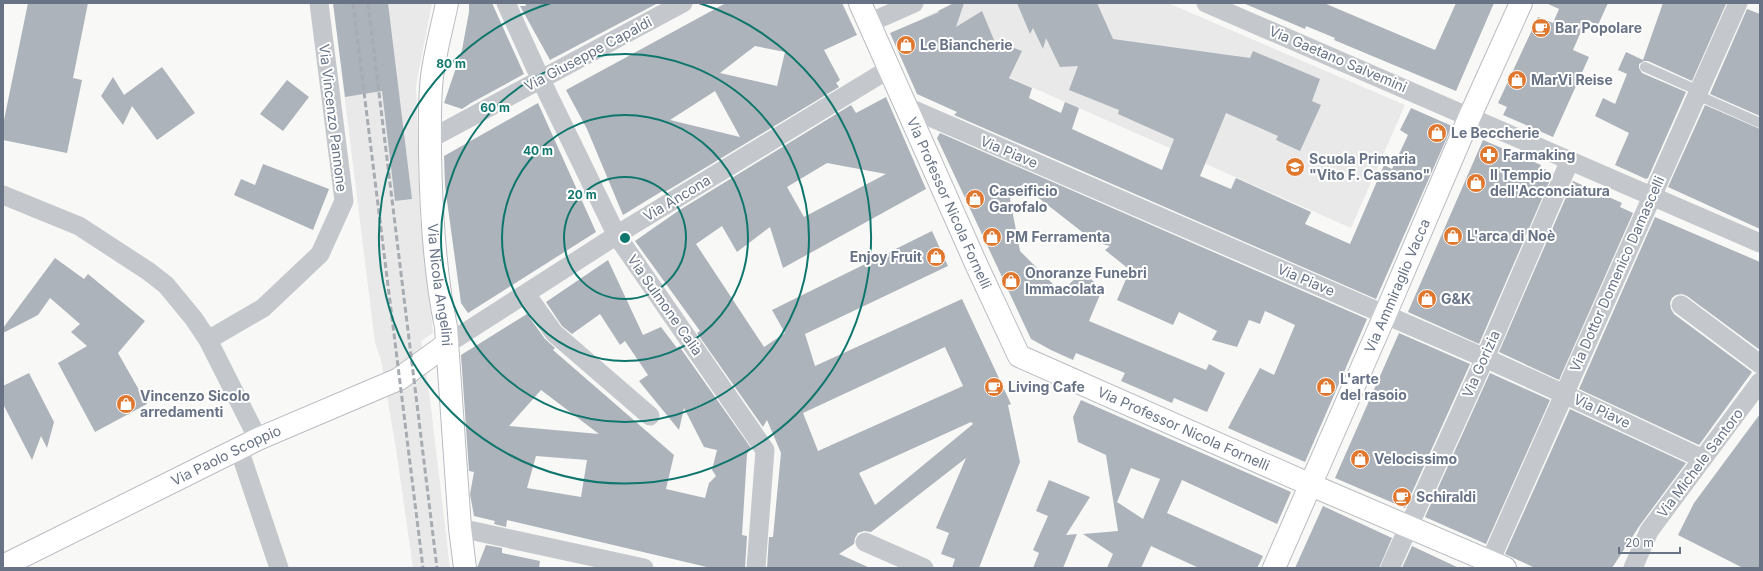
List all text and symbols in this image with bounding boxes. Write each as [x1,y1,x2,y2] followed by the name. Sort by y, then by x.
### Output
[521,13,654,94] street label: Via Giuseppe Capaldi
[1530,17,1552,39] cafe icon: Bar Popolare
[1555,19,1642,36] place label: Bar Popolare
[1267,22,1410,95] street label: Via Gaetano Salvemini
[895,34,917,56] shop icon: Le Biancherie
[920,36,1013,53] place label: Le Biancherie
[316,43,351,193] street label: Via Vincenzo Pannone
[436,56,466,71] text: 80 m
[1506,69,1528,91] shop icon: MarVi Reise
[1531,71,1613,88] place label: MarVi Reise
[480,100,510,115] text: 60 m
[904,114,995,291] street label: Via Professor Nicola Fornelli
[1426,122,1448,144] shop icon: Le Beccherie
[1451,124,1540,141] place label: Le Beccherie
[978,132,1040,171] street label: Via Piave
[523,143,553,158] text: 40 m
[1478,144,1500,166] pharmacy icon: Farmaking
[1503,146,1575,163] place label: Farmaking
[1309,150,1430,183] place label: Scuola Primaria "Vito F. Cassano"
[1284,156,1306,178] school or university icon: Scuola Primaria "Vito F. Cassano"
[1490,166,1610,199] place label: Il Tempio dell'Acconciatura
[640,171,713,224] street label: Via Ancona
[1465,172,1487,194] shop icon: Il Tempio dell'Acconciatura
[1566,173,1667,374] street label: Via Dottor Domenico Damascelli
[989,182,1058,215] place label: Caseificio Garofalo
[567,187,597,202] text: 20 m
[964,188,986,210] shop icon: Caseificio Garofalo
[1361,216,1433,355] street label: Via Ammiraglio Vacca
[425,223,456,347] street label: Via Nicola Angelini
[1442,225,1464,247] shop icon: L'arca di Noè
[981,226,1003,248] shop icon: PM Ferramenta
[1467,227,1555,244] place label: L'arca di Noè
[1006,228,1110,245] place label: PM Ferramenta
[618,231,632,245] centre of rings
[925,246,947,268] shop icon: Enjoy Fruit
[850,248,922,265] place label: Enjoy Fruit
[624,251,707,358] street label: Via Sulmone Calia
[1275,260,1337,299] street label: Via Piave
[1025,264,1147,297] place label: Onoranze Funebri Immacolata
[1000,270,1022,292] shop icon: Onoranze Funebri Immacolata
[1416,288,1438,310] shop icon: G&K
[1441,290,1471,307] place label: G&K
[1458,328,1503,400] street label: Via Gorizia
[1340,370,1407,403] place label: L'arte del rasoio
[983,376,1005,398] cafe icon: Living Cafe
[1315,376,1337,398] shop icon: L'arte del rasoio
[1008,378,1085,395] place label: Living Cafe
[1095,383,1272,474] street label: Via Professor Nicola Fornelli
[140,387,250,420] place label: Vincenzo Sicolo arredamenti
[1571,390,1633,431] street label: Via Piave
[115,393,137,415] shop icon: Vincenzo Sicolo arredamenti
[1653,405,1746,521] street label: Via Michele Santoro
[168,421,283,489] street label: Via Paolo Scoppio
[1349,448,1371,470] shop icon: Velocissimo
[1374,450,1458,467] place label: Velocissimo
[1391,486,1413,508] cafe icon: Schiraldi
[1416,488,1476,505] place label: Schiraldi
[1619,529,1680,555] scale bar
[1625,535,1654,550] text: 20 m

